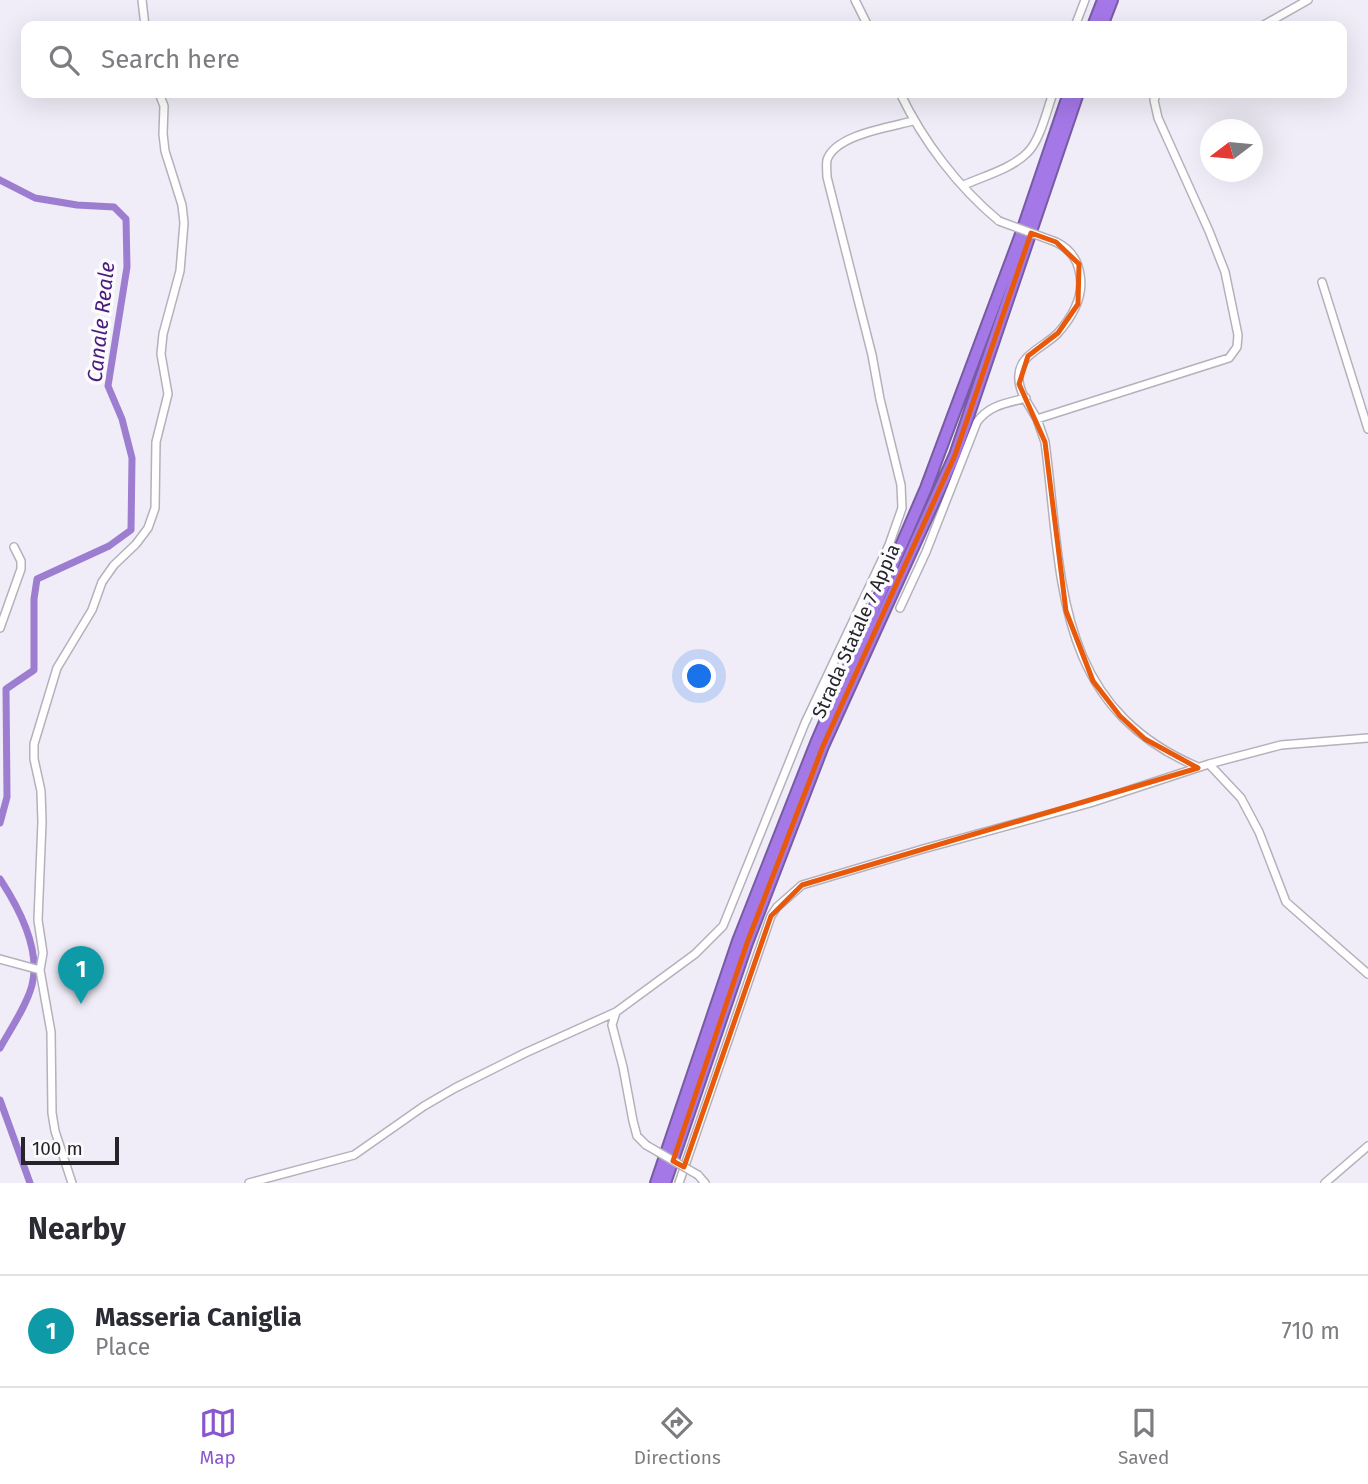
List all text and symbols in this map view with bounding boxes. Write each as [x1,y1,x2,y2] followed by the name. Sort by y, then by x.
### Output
[21,21,1347,98] search box
[45,41,83,79] icon: search
[101,44,240,75] text: Search here
[1200,119,1263,182] north arrow
[82,260,120,384] water label: Canale Reale
[807,540,905,722] street label: Strada Statale 7 Appia
[682,659,716,693] your location
[58,946,104,1004] pin: 1
[21,1134,119,1166] scale bar
[32,1137,83,1160] text: 100 m
[28,1211,126,1247] text: Nearby
[95,1302,302,1333] text: Masseria Caniglia
[46,1317,56,1345] text: 1
[1282,1317,1340,1345] text: 710 m
[95,1333,150,1361] text: Place
[199,1404,237,1469] tab: Map
[634,1404,721,1469] tab: Directions
[1118,1404,1169,1469] tab: Saved

